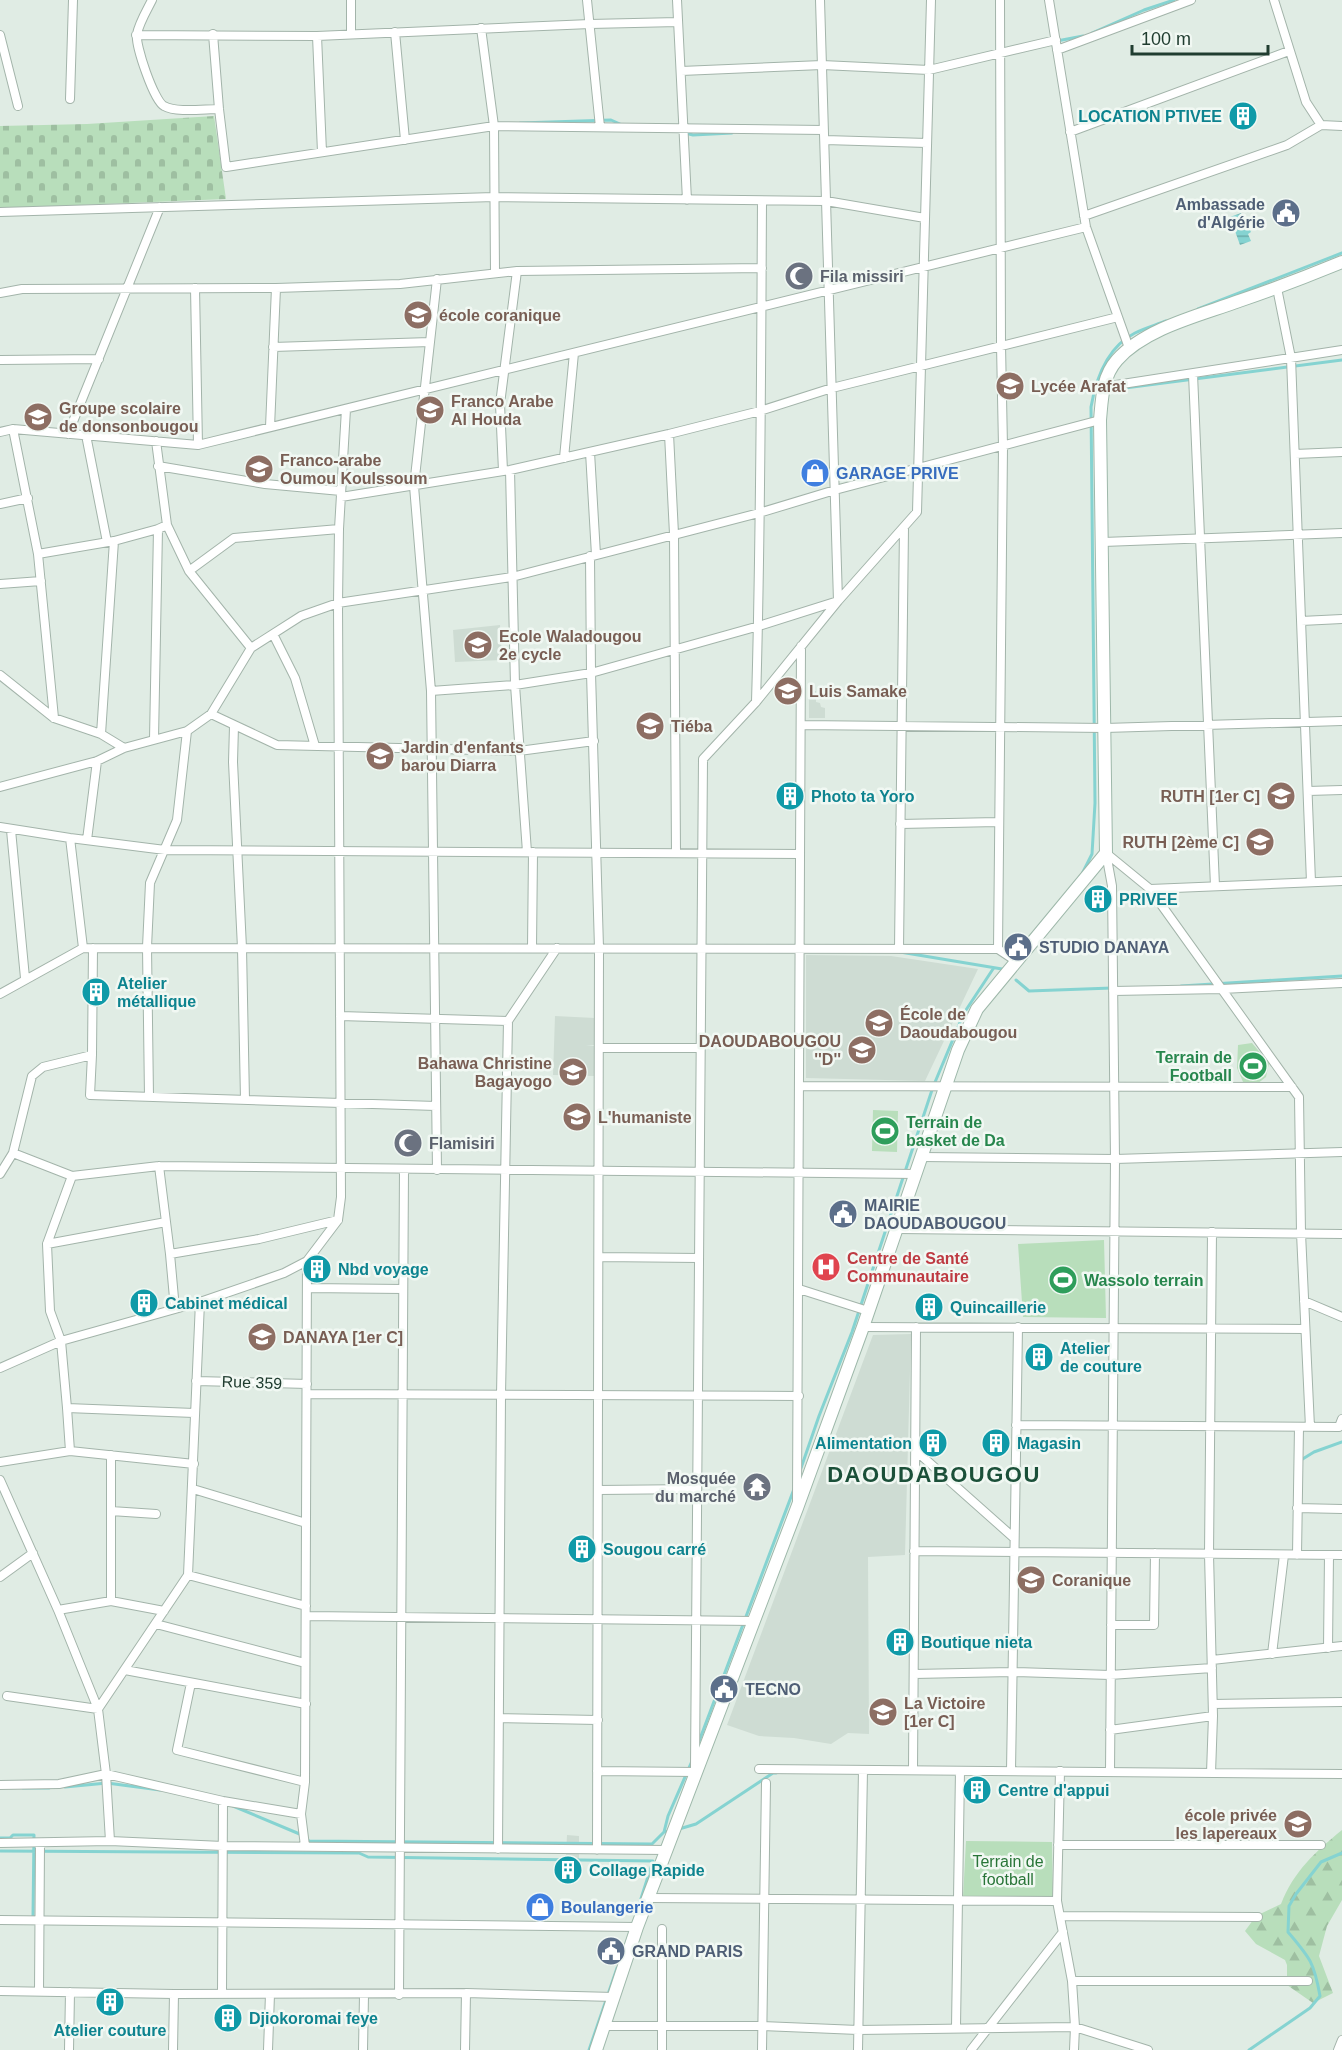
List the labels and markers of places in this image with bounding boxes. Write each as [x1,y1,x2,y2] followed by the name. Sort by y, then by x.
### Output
[1227,100,1259,132] building icon: LOCATION PTIVEE
[1078,108,1222,125] place label: LOCATION PTIVEE
[1175,196,1265,231] place label: Ambassade d'Algérie
[1270,197,1302,229] public building icon: Ambassade d'Algérie
[783,260,815,292] mosque icon: Fila missiri
[820,268,904,285] place label: Fila missiri
[402,299,434,331] school or university icon: école coranique
[439,307,561,324] place label: école coranique
[994,370,1026,402] school or university icon: Lycée Arafat
[1031,378,1127,395] place label: Lycée Arafat
[451,393,554,428] place label: Franco Arabe Al Houda
[414,394,446,426] school or university icon: Franco Arabe Al Houda
[59,400,199,435] place label: Groupe scolaire de donsonbougou
[22,401,54,433] school or university icon: Groupe scolaire de donsonbougou
[280,452,428,487] place label: Franco-arabe Oumou Koulssoum
[243,453,275,485] school or university icon: Franco-arabe Oumou Koulssoum
[799,457,831,489] shop icon: GARAGE PRIVE
[836,465,959,482] place label: GARAGE PRIVE
[499,628,642,663] place label: Ecole Waladougou 2e cycle
[462,629,494,661] school or university icon: Ecole Waladougou 2e cycle
[772,675,804,707] school or university icon: Luis Samake
[809,683,907,700] place label: Luis Samake
[634,710,666,742] school or university icon: Tiéba
[671,718,713,735] place label: Tiéba
[401,739,524,774] place label: Jardin d'enfants barou Diarra
[364,740,396,772] school or university icon: Jardin d'enfants barou Diarra
[774,780,806,812] building icon: Photo ta Yoro
[1265,780,1297,812] school or university icon: RUTH [1er C]
[811,788,915,805] place label: Photo ta Yoro
[1160,788,1260,805] place label: RUTH [1er C]
[1244,826,1276,858] school or university icon: RUTH [2ème C]
[1123,834,1239,851] place label: RUTH [2ème C]
[1082,883,1114,915] building icon: PRIVEE
[1119,891,1178,908] place label: PRIVEE
[1002,931,1034,963] public building icon: STUDIO DANAYA
[1039,939,1170,956] place label: STUDIO DANAYA
[117,975,196,1010] place label: Atelier métallique
[80,976,112,1008] building icon: Atelier métallique
[900,1005,1017,1041] place label: École de Daoudabougou
[863,1007,895,1039] school or university icon: École de Daoudabougou
[699,1033,841,1068] place label: DAOUDABOUGOU ''D''
[846,1034,878,1066] school or university icon: DAOUDABOUGOU ''D''
[1156,1049,1232,1084] place label: Terrain de Football
[1237,1050,1269,1082] sports icon: Terrain de Football
[418,1055,552,1090] place label: Bahawa Christine Bagayogo
[557,1056,589,1088] school or university icon: Bahawa Christine Bagayogo
[561,1101,593,1133] school or university icon: L'humaniste
[598,1109,692,1126] place label: L'humaniste
[906,1114,1005,1149] place label: Terrain de basket de Da
[869,1115,901,1147] sports icon: Terrain de basket de Da
[392,1127,424,1159] mosque icon: Flamisiri
[429,1135,495,1152] place label: Flamisiri
[864,1197,1006,1232] place label: MAIRIE DAOUDABOUGOU
[827,1198,859,1230] public building icon: MAIRIE DAOUDABOUGOU
[847,1250,969,1285] place label: Centre de Santé Communautaire
[810,1251,842,1283] hospital icon: Centre de Santé Communautaire
[301,1253,333,1285] building icon: Nbd voyage
[338,1261,429,1278] place label: Nbd voyage
[1047,1264,1079,1296] sports icon: Wassolo terrain
[1084,1272,1203,1289] place label: Wassolo terrain
[128,1287,160,1319] building icon: Cabinet médical
[913,1291,945,1323] building icon: Quincaillerie
[165,1295,288,1312] place label: Cabinet médical
[950,1299,1046,1316] place label: Quincaillerie
[246,1321,278,1353] school or university icon: DANAYA [1er C]
[283,1329,403,1346] place label: DANAYA [1er C]
[1060,1340,1142,1375] place label: Atelier de couture
[1023,1341,1055,1373] building icon: Atelier de couture
[917,1427,949,1459] building icon: Alimentation
[980,1427,1012,1459] building icon: Magasin
[815,1435,912,1452] place label: Alimentation
[1017,1435,1081,1452] place label: Magasin
[655,1470,736,1505] place label: Mosquée du marché
[741,1471,773,1503] temple icon: Mosquée du marché
[566,1533,598,1565] building icon: Sougou carré
[603,1541,706,1558] place label: Sougou carré
[1015,1564,1047,1596] school or university icon: Coranique
[1052,1572,1131,1589] place label: Coranique
[884,1626,916,1658] building icon: Boutique nieta
[921,1634,1032,1651] place label: Boutique nieta
[708,1673,740,1705] public building icon: TECNO
[745,1681,801,1698] place label: TECNO
[904,1695,986,1730] place label: La Victoire [1er C]
[867,1696,899,1728] school or university icon: La Victoire [1er C]
[961,1774,993,1806] building icon: Centre d'appui
[998,1782,1109,1799] place label: Centre d'appui
[1176,1807,1277,1842] place label: école privée les lapereaux
[1282,1808,1314,1840] school or university icon: école privée les lapereaux
[552,1854,584,1886] building icon: Collage Rapide
[589,1862,705,1879] place label: Collage Rapide
[524,1891,556,1923] shop icon: Boulangerie
[561,1899,654,1916] place label: Boulangerie
[595,1935,627,1967] public building icon: GRAND PARIS
[632,1943,743,1960] place label: GRAND PARIS
[94,1986,126,2018] building icon: Atelier couture
[212,2002,244,2034] building icon: Djiokoromai feye
[249,2010,378,2027] place label: Djiokoromai feye
[54,2022,167,2039] place label: Atelier couture

